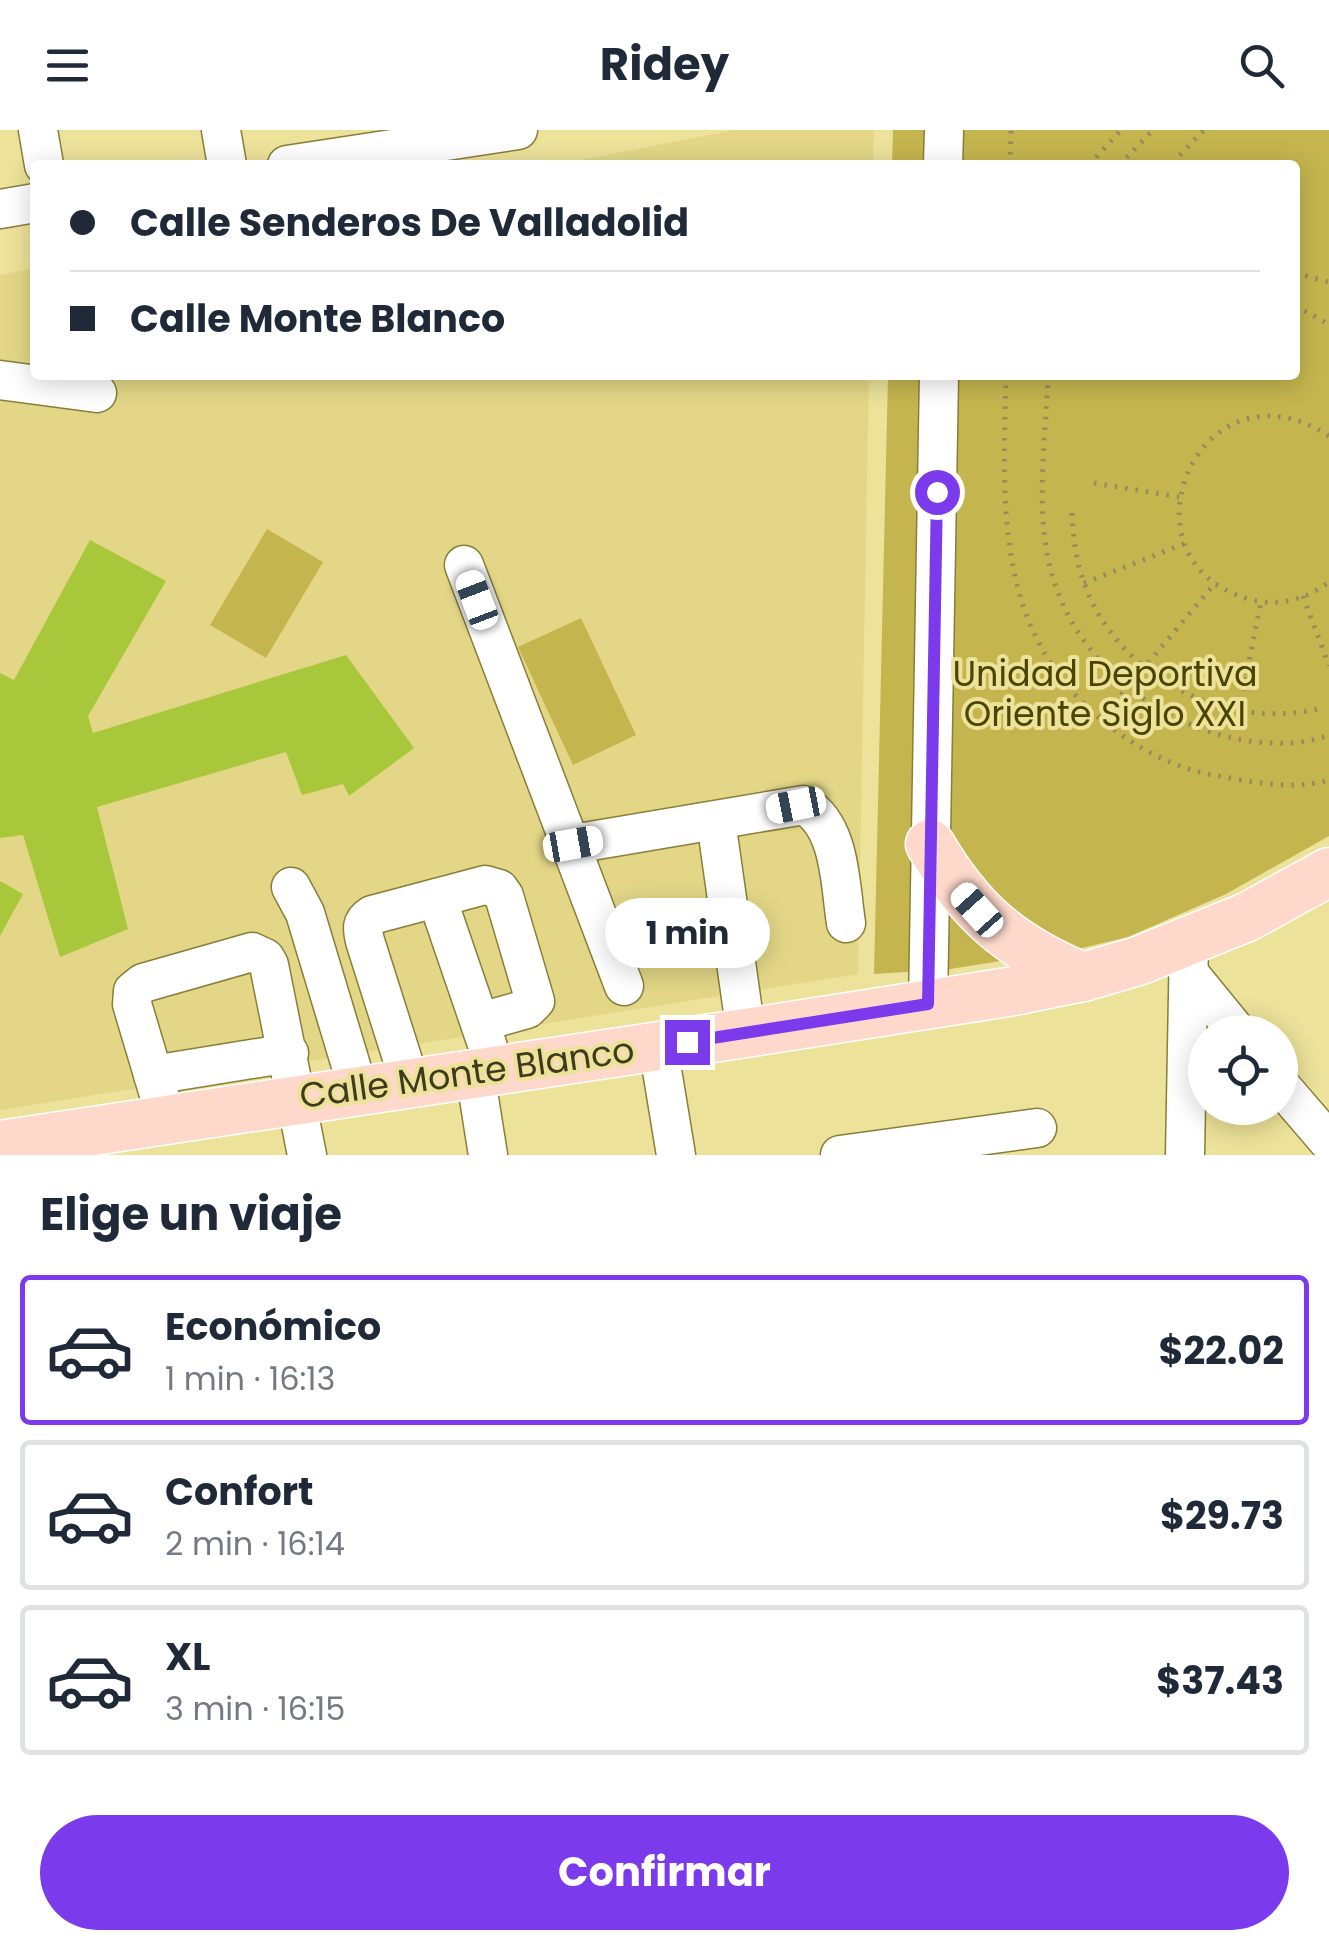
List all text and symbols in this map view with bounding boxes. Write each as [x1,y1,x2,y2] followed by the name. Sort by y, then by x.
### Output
[600,33,729,96] text: Ridey
[40,38,95,93] icon: menu
[1234,38,1289,93] icon: search
[130,196,689,249] text: Calle Senderos De Valladolid
[130,292,505,345] text: Calle Monte Blanco
[915,470,960,515] route start
[452,567,502,633] car
[952,649,1258,738] park label: Unidad Deportiva Oriente Siglo XXI
[764,785,828,825] car
[541,824,605,864] car
[946,878,1008,942] car
[604,897,770,967] callout: 1 min
[646,910,729,955] text: 1 min
[1188,1015,1298,1125] map controls
[1188,1015,1298,1125] button: locate
[665,1020,710,1065] route end
[296,1025,637,1120] street label: Calle Monte Blanco
[40,1183,342,1246] text: Elige un viaje
[165,1300,381,1353] text: Económico
[45,1305,135,1395] icon: car
[1158,1324,1284,1377] text: $22.02
[165,1356,335,1401] text: 1 min · 16:13
[165,1465,313,1518] text: Confort
[45,1470,135,1560] icon: car
[1160,1489,1284,1542] text: $29.73
[165,1521,345,1566] text: 2 min · 16:14
[165,1630,210,1683] text: XL
[45,1635,135,1725] icon: car
[1156,1654,1284,1707] text: $37.43
[165,1686,345,1731] text: 3 min · 16:15
[40,1815,1289,1930] button: Confirmar

